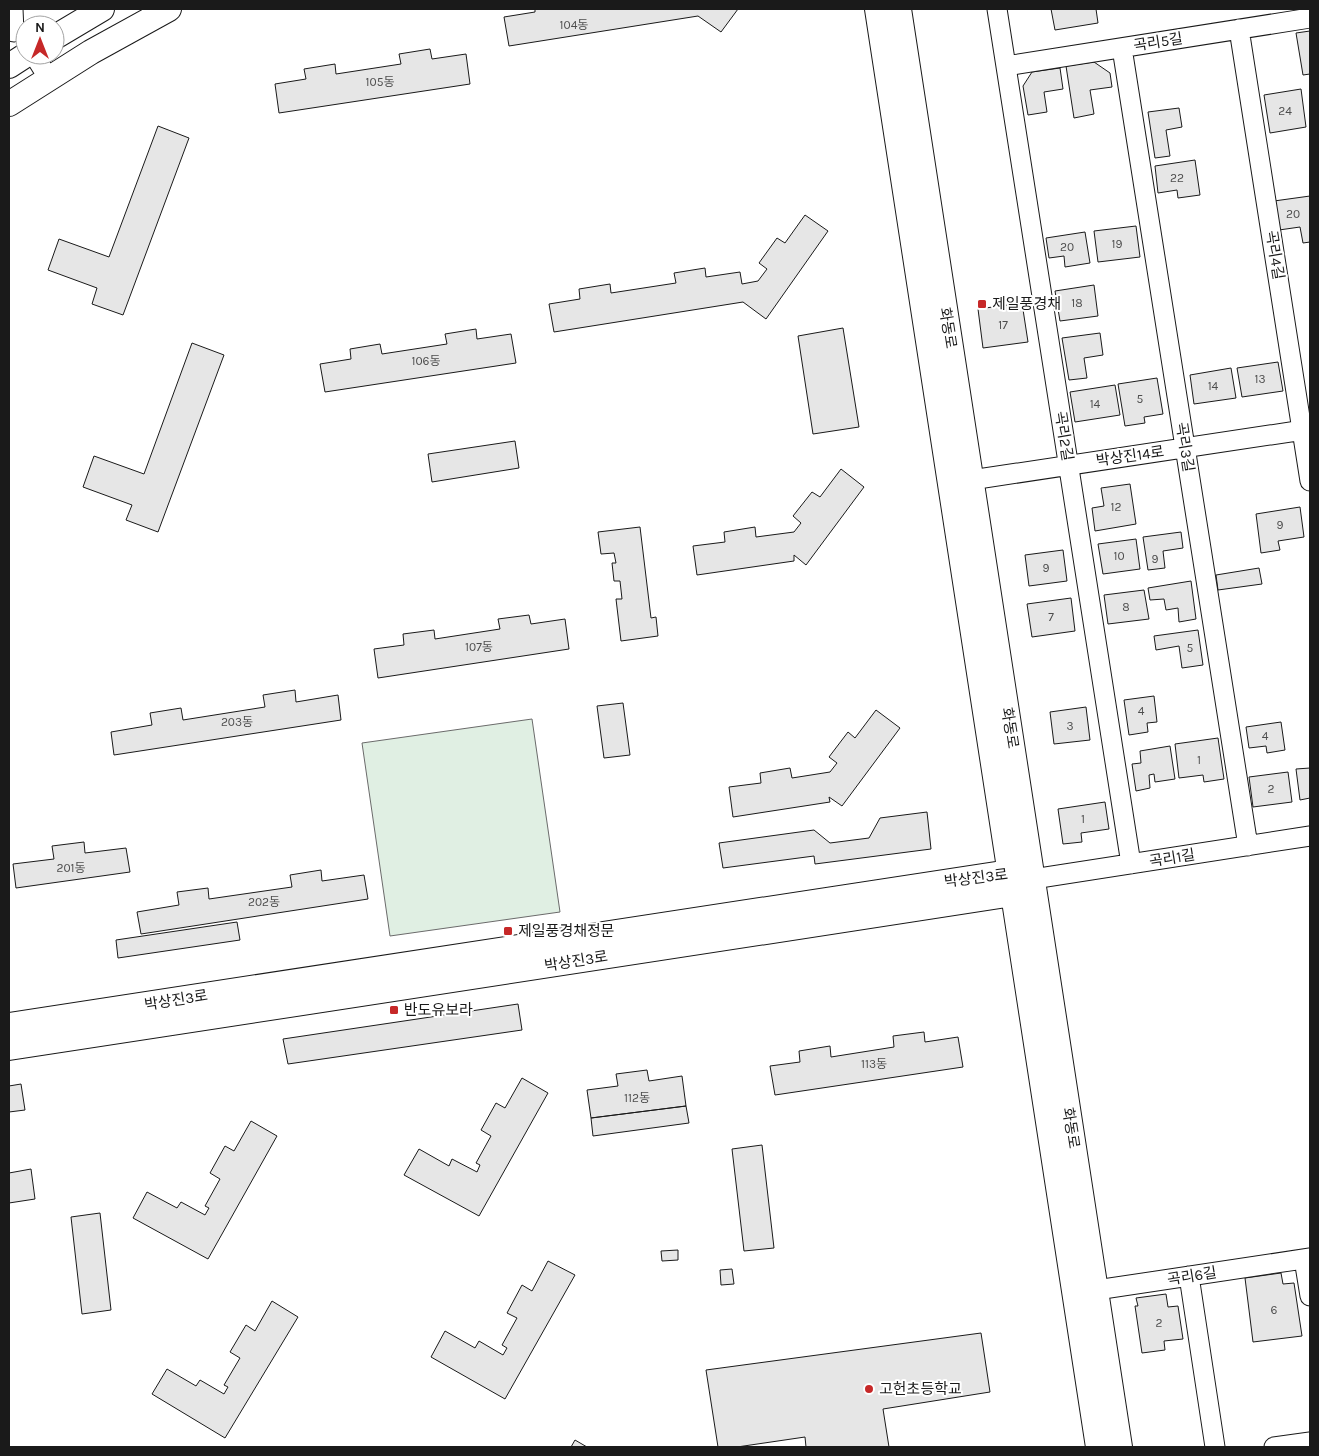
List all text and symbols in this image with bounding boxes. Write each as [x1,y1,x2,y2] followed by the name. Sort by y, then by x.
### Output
[15,15,65,65] north arrow
[560,18,588,32] house number: 104동
[35,19,45,36] text: N
[1132,29,1184,55] street label: 곡리5길
[366,75,394,89] house number: 105동
[1278,104,1292,118] house number: 24
[1170,171,1184,185] house number: 22
[1286,207,1300,221] house number: 20
[1262,229,1288,281] street label: 곡리4길
[1112,237,1122,251] house number: 19
[1060,240,1074,254] house number: 20
[992,295,1061,313] place label: 제일풍경채
[1071,296,1083,310] house number: 18
[976,298,988,310] marker: 제일풍경채
[936,306,960,350] street label: 화동로
[998,318,1008,332] house number: 17
[412,354,441,368] house number: 106동
[1254,372,1266,386] house number: 13
[1208,379,1219,393] house number: 14
[1137,392,1144,406] house number: 5
[1090,397,1101,411] house number: 14
[1051,410,1077,462] street label: 곡리2길
[1172,421,1198,473] street label: 곡리3길
[1095,442,1165,470] street label: 박상진14로
[1111,500,1122,514] house number: 12
[1277,518,1284,532] house number: 9
[1113,549,1125,563] house number: 10
[1152,552,1159,566] house number: 9
[1043,561,1050,575] house number: 9
[1122,600,1130,614] house number: 8
[1048,610,1054,624] house number: 7
[465,640,493,654] house number: 107동
[1187,641,1194,655] house number: 5
[1138,704,1145,718] house number: 4
[998,706,1022,750] street label: 화동로
[221,715,253,729] house number: 203동
[1066,719,1074,733] house number: 3
[1262,729,1269,743] house number: 4
[1197,753,1201,767] house number: 1
[1268,782,1275,796] house number: 2
[1081,812,1085,826] house number: 1
[1148,845,1196,871] street label: 곡리1길
[56,861,86,875] house number: 201동
[943,865,1009,891] street label: 박상진3로
[248,895,280,909] house number: 202동
[518,922,615,940] place label: 제일풍경채정문
[502,925,514,937] marker: 제일풍경채정문
[543,947,609,975] street label: 박상진3로
[143,986,209,1014] street label: 박상진3로
[404,1001,473,1019] place label: 반도유보라
[388,1004,400,1016] marker: 반도유보라
[861,1057,887,1071] house number: 113동
[624,1091,650,1105] house number: 112동
[1059,1106,1083,1150] street label: 화동로
[1166,1263,1218,1289] street label: 곡리6길
[1271,1303,1278,1317] house number: 6
[1156,1316,1163,1330] house number: 2
[879,1380,962,1398] place label: 고헌초등학교
[863,1383,875,1395] marker: 고헌초등학교

